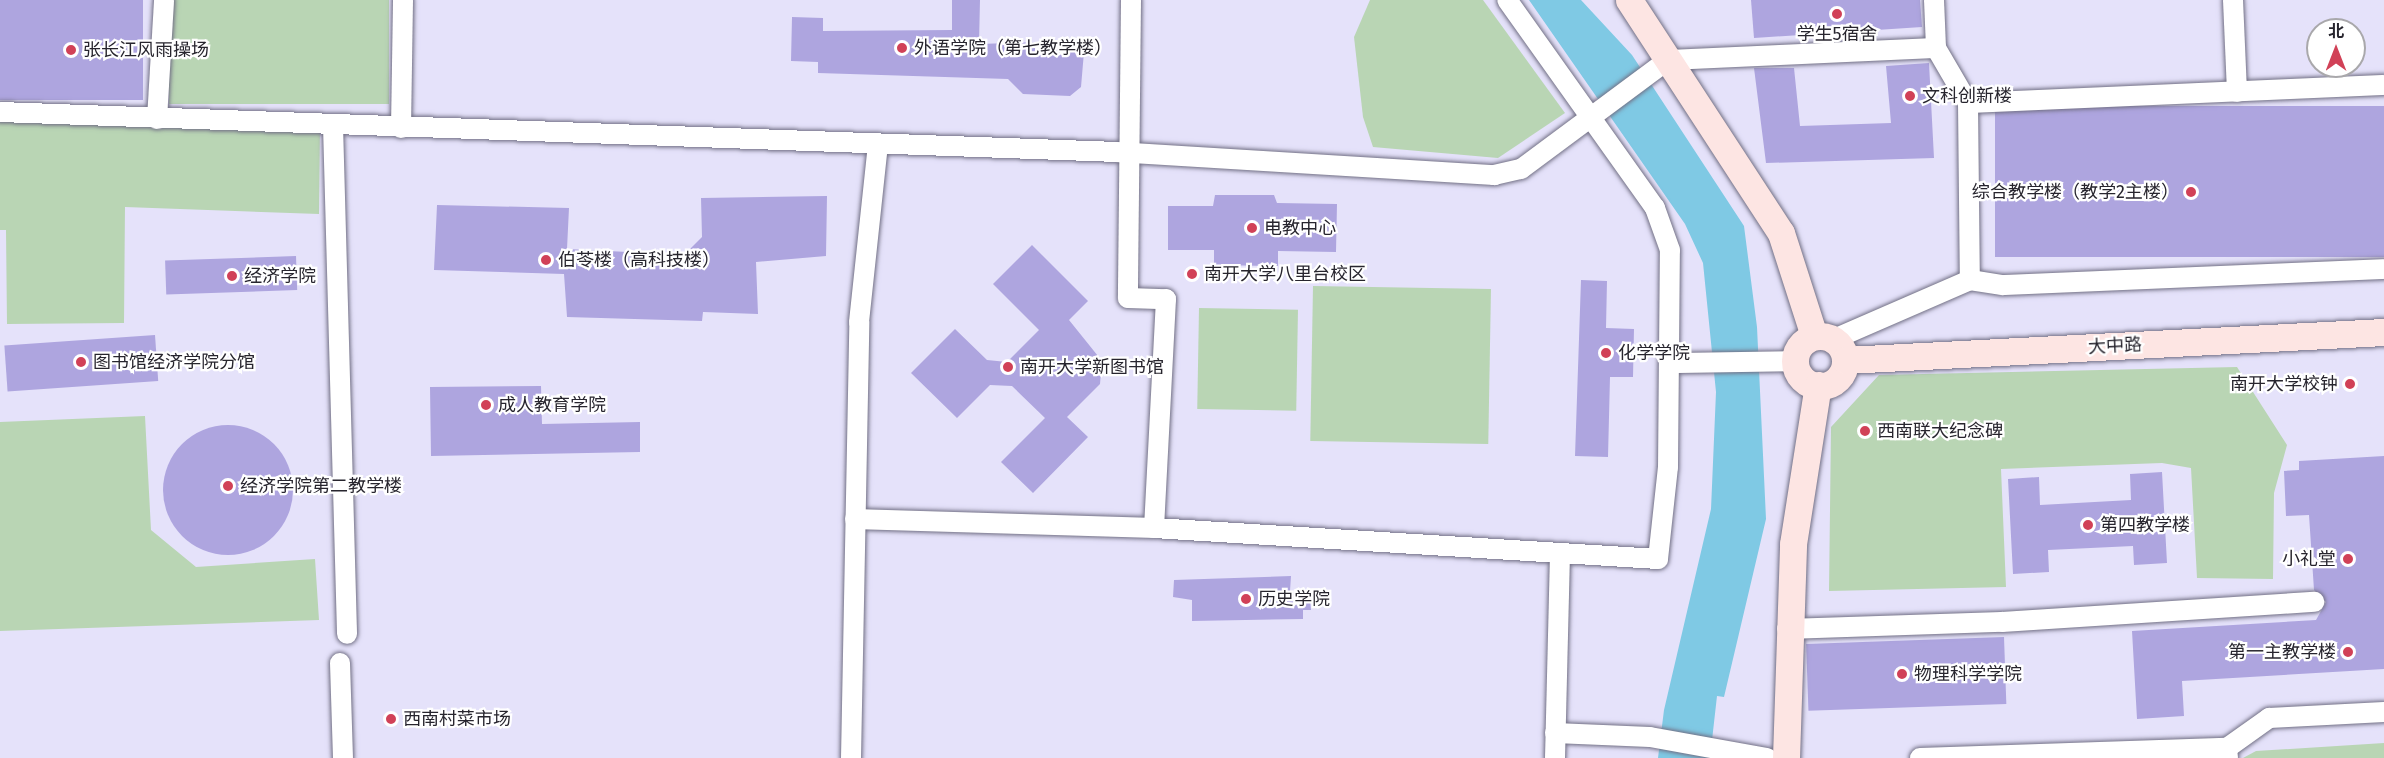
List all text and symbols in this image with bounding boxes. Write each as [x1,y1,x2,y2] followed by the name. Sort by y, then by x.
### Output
[1830,7,1844,21] marker: 学生5宿舍
[2306,18,2366,78] north arrow
[2328,22,2344,41] text: 北
[1796,23,1878,45] place label: 学生5宿舍
[914,37,1112,59] place label: 外语学院（第七教学楼）
[83,39,209,61] place label: 张长江风雨操场
[895,41,909,55] marker: 外语学院（第七教学楼）
[64,43,78,57] marker: 张长江风雨操场
[1922,85,2012,107] place label: 文科创新楼
[1903,89,1917,103] marker: 文科创新楼
[1972,181,2179,203] place label: 综合教学楼（教学2主楼）
[2184,185,2198,199] marker: 综合教学楼（教学2主楼）
[1264,217,1336,239] place label: 电教中心
[1245,221,1259,235] marker: 电教中心
[558,249,720,271] place label: 伯苓楼（高科技楼）
[539,253,553,267] marker: 伯苓楼（高科技楼）
[1204,263,1366,285] place label: 南开大学八里台校区
[244,265,316,287] place label: 经济学院
[1185,267,1199,281] marker: 南开大学八里台校区
[225,269,239,283] marker: 经济学院
[2087,334,2143,358] street label: 大中路
[1618,342,1690,364] place label: 化学学院
[1599,346,1613,360] marker: 化学学院
[93,351,255,373] place label: 图书馆经济学院分馆
[74,355,88,369] marker: 图书馆经济学院分馆
[1020,356,1164,378] place label: 南开大学新图书馆
[1001,360,1015,374] marker: 南开大学新图书馆
[2230,373,2338,395] place label: 南开大学校钟
[2343,377,2357,391] marker: 南开大学校钟
[498,394,606,416] place label: 成人教育学院
[479,398,493,412] marker: 成人教育学院
[1877,420,2003,442] place label: 西南联大纪念碑
[1858,424,1872,438] marker: 西南联大纪念碑
[240,475,402,497] place label: 经济学院第二教学楼
[221,479,235,493] marker: 经济学院第二教学楼
[2100,514,2190,536] place label: 第四教学楼
[2081,518,2095,532] marker: 第四教学楼
[2282,548,2336,570] place label: 小礼堂
[2341,552,2355,566] marker: 小礼堂
[1258,588,1330,610] place label: 历史学院
[1239,592,1253,606] marker: 历史学院
[2228,641,2336,663] place label: 第一主教学楼
[2341,645,2355,659] marker: 第一主教学楼
[1914,663,2022,685] place label: 物理科学学院
[1895,667,1909,681] marker: 物理科学学院
[403,708,511,730] place label: 西南村菜市场
[384,712,398,726] marker: 西南村菜市场

